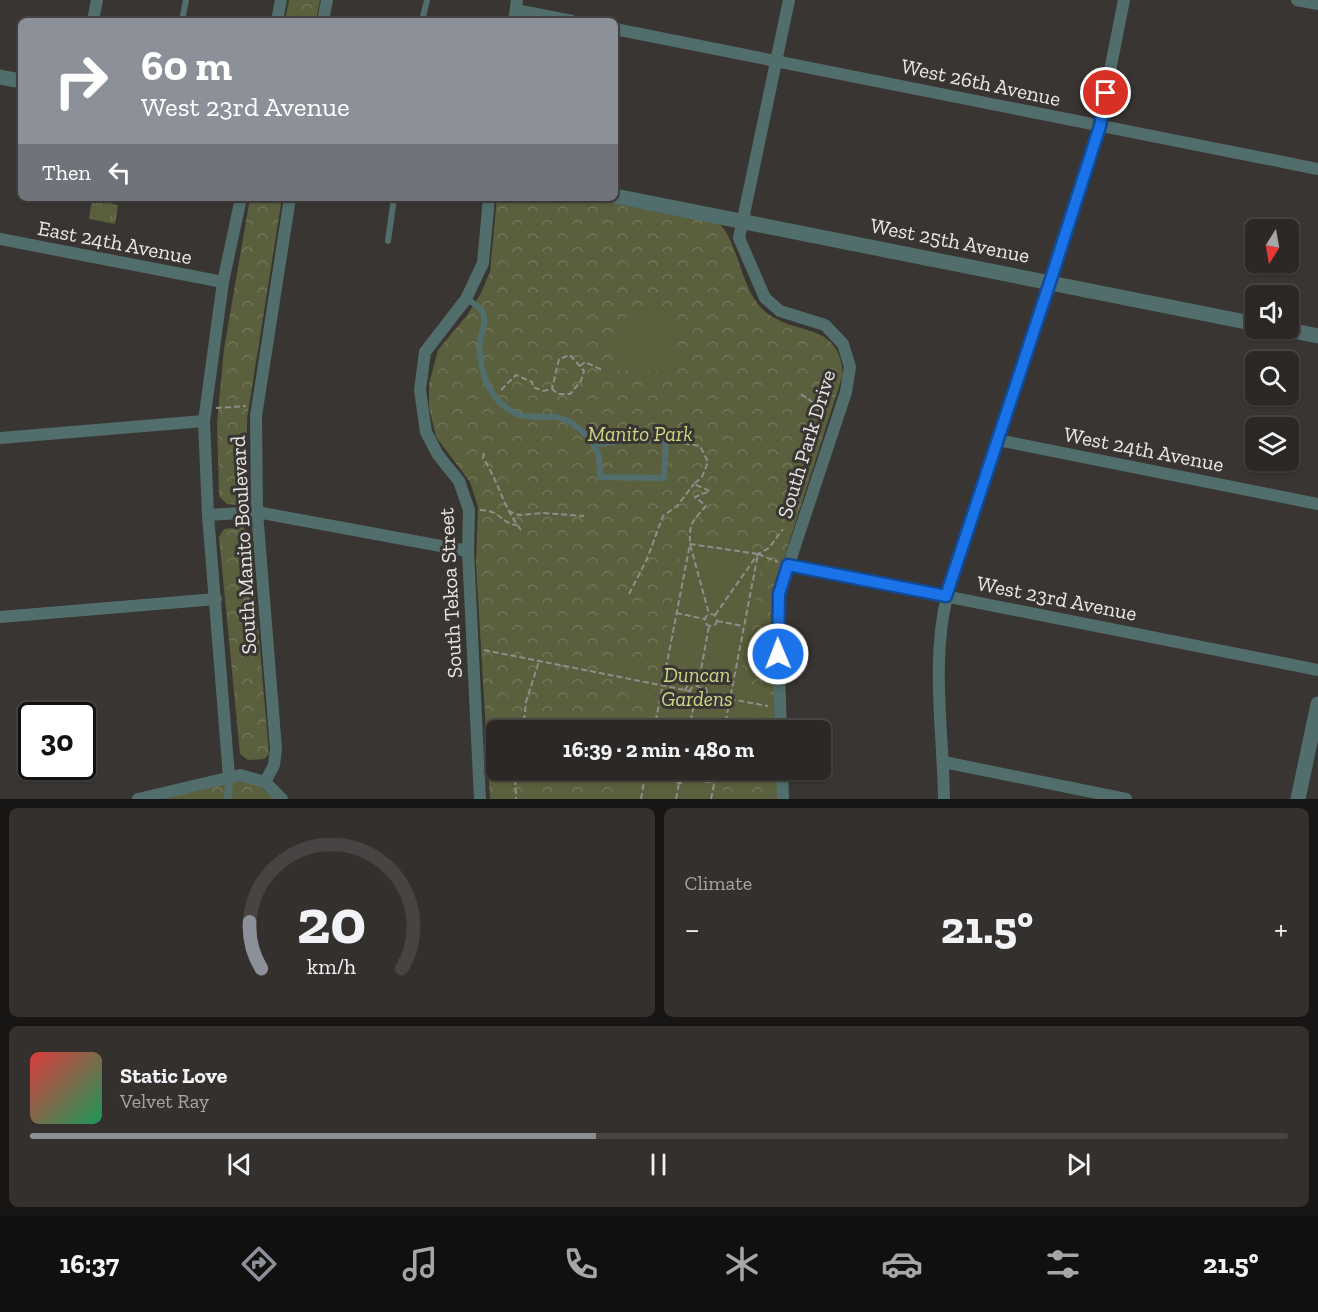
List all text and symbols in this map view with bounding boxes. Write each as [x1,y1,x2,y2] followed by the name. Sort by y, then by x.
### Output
[141,40,232,91] text: 60 m
[42,42,120,120] icon: right
[899,53,1063,111] street label: West 26th Avenue
[1080,67,1131,118] pin
[1089,76,1122,109] icon: arrive
[141,91,350,123] text: West 23rd Avenue
[103,156,136,189] icon: left
[42,159,91,186] text: Then
[868,212,1032,268] street label: West 25th Avenue
[36,215,194,269] street label: East 24th Avenue
[1245,219,1299,273] north arrow
[1245,219,1299,471] map controls
[1245,285,1299,339] button: sound
[1245,351,1299,405] button: search
[772,367,840,521] street label: South Park Drive
[1245,417,1299,471] button: layers
[588,421,693,446] park label: Manito Park
[1062,421,1226,477] street label: West 24th Avenue
[225,435,261,655] street label: South Manito Boulevard
[433,507,467,679] street label: South Tekoa Street
[975,570,1139,626] street label: West 23rd Avenue
[746,622,810,686] position arrow
[661,662,733,711] park label: Duncan Gardens
[18,702,96,780] speed limit sign: 30
[563,736,754,763] text: 16:39 · 2 min · 480 m
[685,871,752,895] text: Climate
[297,884,366,959] text: 20
[941,901,1033,955] text: 21.5°
[685,909,700,948] text: −
[1274,909,1288,948] text: +
[307,955,356,980] text: km/h
[120,1062,227,1089] text: Static Love
[120,1089,209,1113] text: Velvet Ray
[223,1148,256,1181] icon: previous
[642,1148,675,1181] icon: pause
[1062,1148,1095,1181] icon: next
[238,1243,280,1285] icon: directions
[399,1243,441,1285] icon: music
[560,1243,602,1285] icon: phone
[721,1243,763,1285] icon: climate
[881,1243,923,1285] icon: car
[1042,1243,1084,1285] icon: filters
[59,1248,119,1280] text: 16:37
[1203,1248,1259,1280] text: 21.5°

